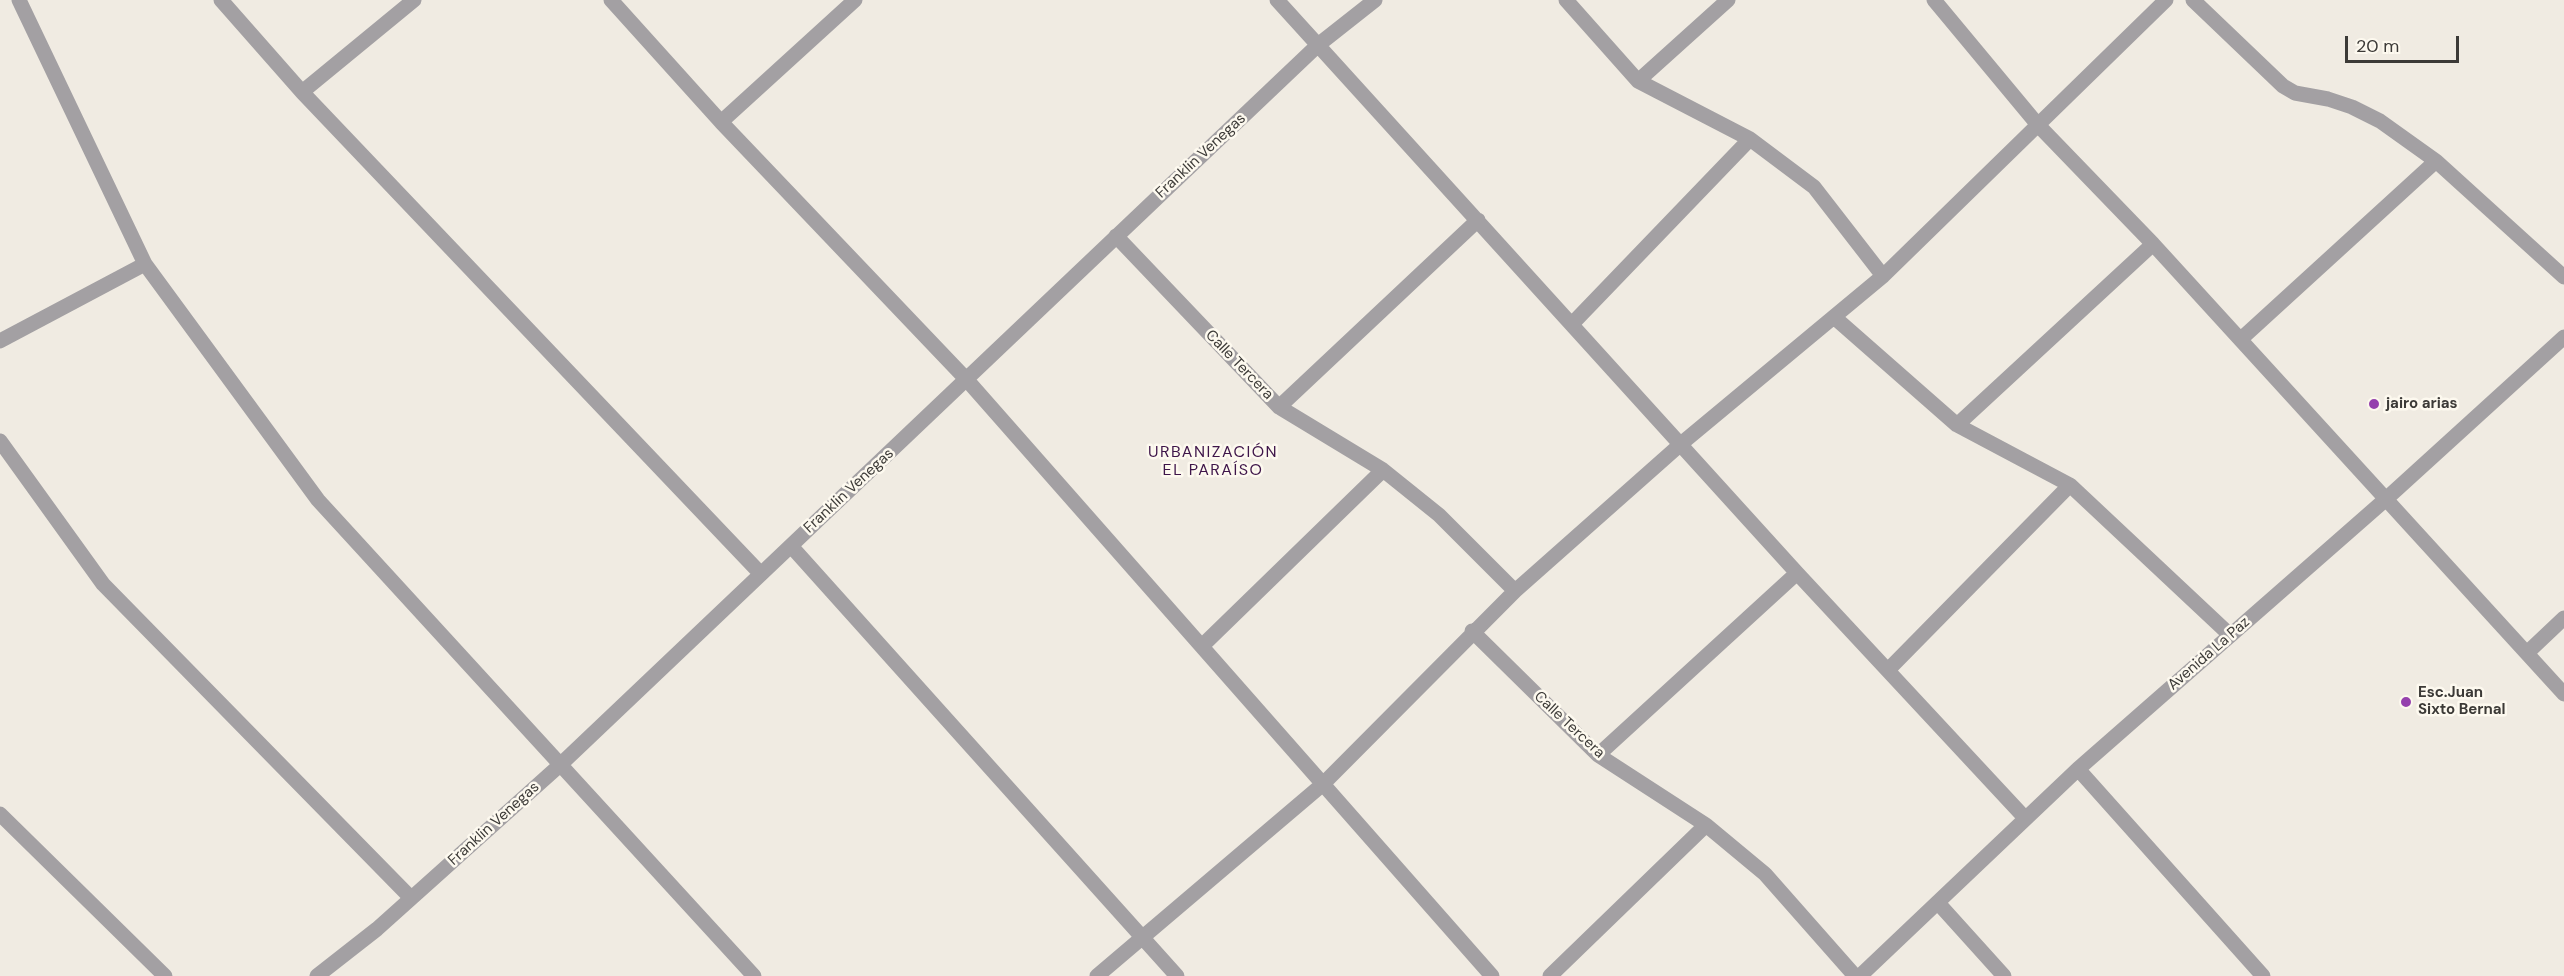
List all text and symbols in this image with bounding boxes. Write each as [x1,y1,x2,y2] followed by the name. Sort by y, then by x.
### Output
[2348,24,2462,62] scale bar
[2356,34,2399,58] text: 20 m
[1152,110,1250,202] street label: Franklin Venegas
[1201,326,1277,404] street label: Calle Tercera
[2386,395,2458,413] place label: jairo arias
[2367,397,2381,411] marker: jairo arias
[1148,443,1278,481] district label: URBANIZACIÓN EL PARAÍSO
[800,445,898,537] street label: Franklin Venegas
[2164,614,2254,694] street label: Avenida La Paz
[2418,684,2505,719] place label: Esc.Juan Sixto Bernal
[1530,688,1608,762] street label: Calle Tercera
[2399,695,2413,709] marker: Esc.Juan Sixto Bernal
[445,778,543,870] street label: Franklin Venegas

